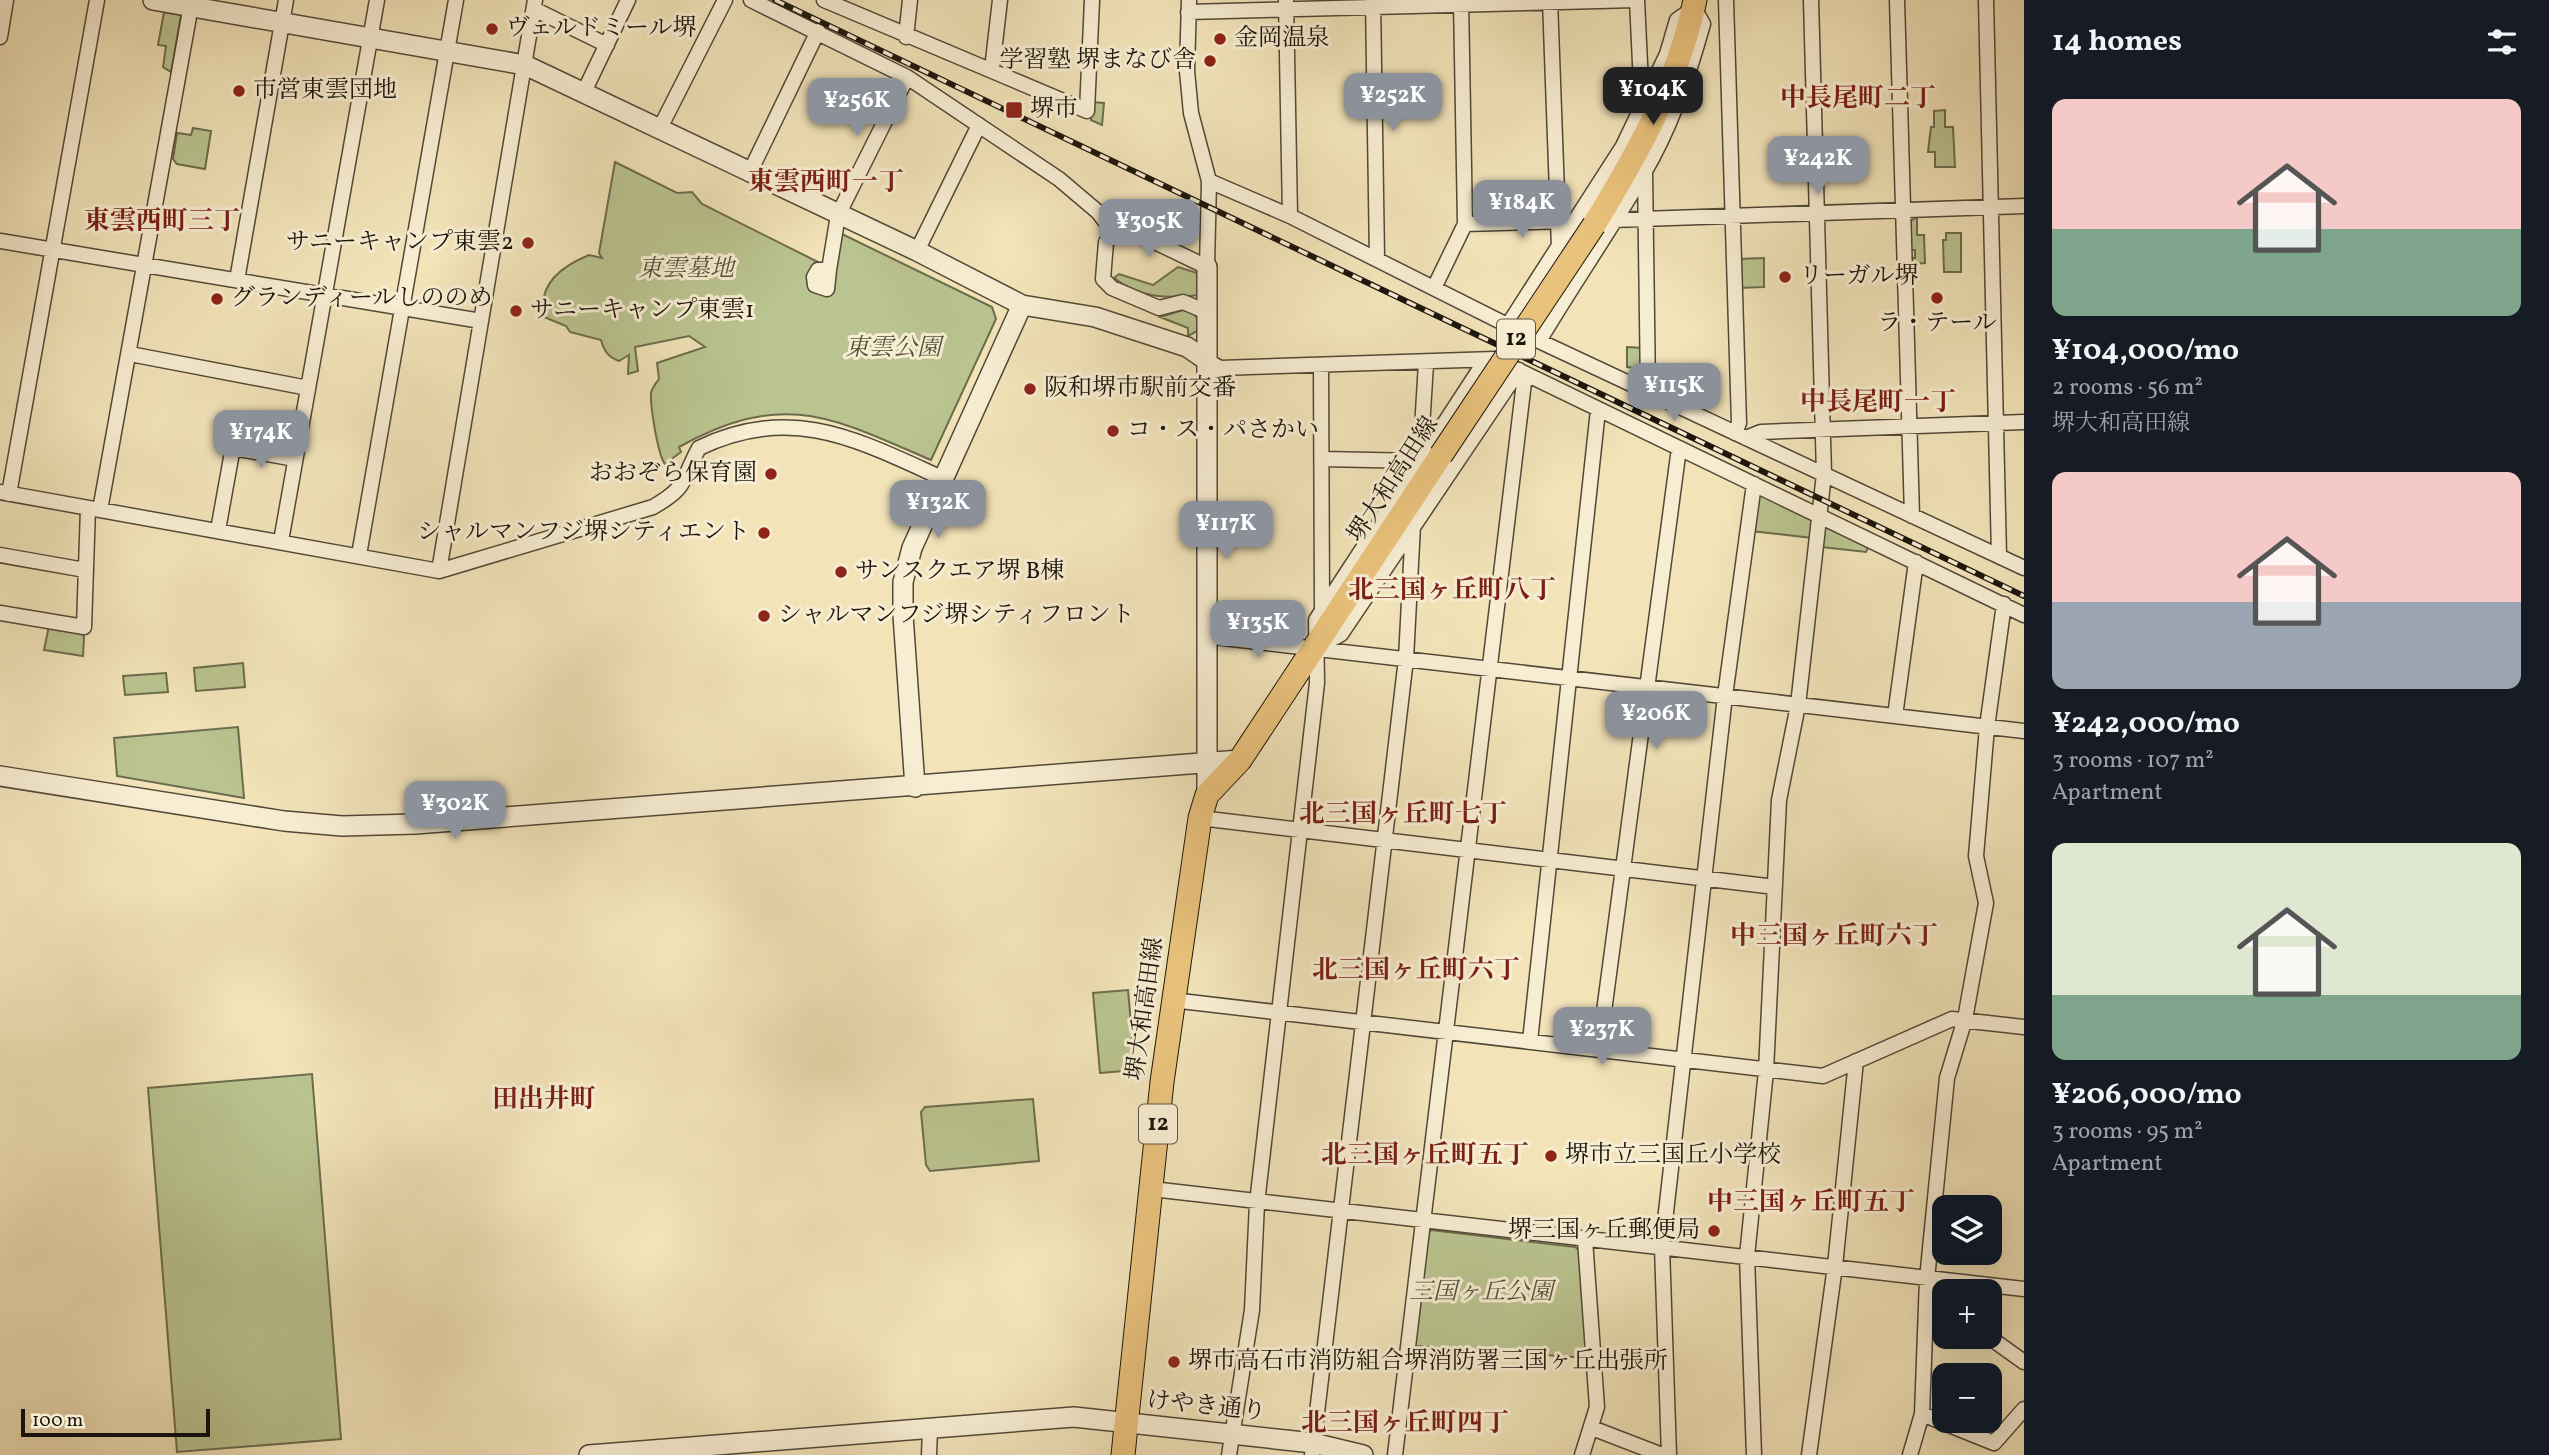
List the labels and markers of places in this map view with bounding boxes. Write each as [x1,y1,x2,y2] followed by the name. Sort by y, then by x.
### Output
[506,12,697,46] place label: ヴェルドミール堺
[484,21,500,37] marker: ヴェルドミール堺
[1234,22,1330,56] place label: 金岡温泉
[1212,31,1228,47] marker: 金岡温泉
[999,44,1196,78] place label: 学習塾 堺まなび舎
[1202,53,1218,69] marker: 学習塾 堺まなび舎
[1604,68,1702,127] pin: ¥104K
[253,74,397,108] place label: 市営東雲団地
[1344,74,1442,133] pin: ¥252K
[808,78,906,138] pin: ¥256K
[231,83,247,99] marker: 市営東雲団地
[1030,93,1078,127] place label: 堺市
[1004,100,1024,120] marker: 堺市
[1769,136,1867,196] pin: ¥242K
[1473,180,1571,240] pin: ¥184K
[1100,200,1198,259] pin: ¥305K
[286,226,514,260] place label: サニーキャンプ東雲2
[520,235,536,251] marker: サニーキャンプ東雲2
[1799,260,1919,294] place label: リーガル堺
[1777,269,1793,285] marker: リーガル堺
[231,282,493,316] place label: グランディールしののめ
[1929,290,1945,306] marker: ラ・テール
[209,291,225,307] marker: グランディールしののめ
[530,294,754,328] place label: サニーキャンプ東雲1
[508,303,524,319] marker: サニーキャンプ東雲1
[1877,307,1997,341] place label: ラ・テール
[1625,364,1723,423] pin: ¥115K
[1044,372,1236,406] place label: 阪和堺市駅前交番
[1022,381,1038,397] marker: 阪和堺市駅前交番
[212,410,310,470] pin: ¥174K
[1127,414,1319,448] place label: コ・ス・パさかい
[1105,423,1121,439] marker: コ・ス・パさかい
[589,457,757,491] place label: おおぞら保育園
[763,466,779,482] marker: おおぞら保育園
[889,480,987,540] pin: ¥132K
[1177,502,1275,561] pin: ¥117K
[417,516,750,550] place label: シャルマンフジ堺シティエント
[756,525,772,541] marker: シャルマンフジ堺シティエント
[855,555,1064,589] place label: サンスクエア堺 B棟
[833,564,849,580] marker: サンスクエア堺 B棟
[778,599,1135,633] place label: シャルマンフジ堺シティフロント
[1209,600,1307,660] pin: ¥135K
[756,608,772,624] marker: シャルマンフジ堺シティフロント
[1607,692,1705,751] pin: ¥206K
[406,782,504,841] pin: ¥302K
[1553,1007,1651,1067] pin: ¥237K
[1565,1139,1781,1173] place label: 堺市立三国丘小学校
[1543,1148,1559,1164] marker: 堺市立三国丘小学校
[1508,1214,1700,1248] place label: 堺三国ヶ丘郵便局
[1706,1223,1722,1239] marker: 堺三国ヶ丘郵便局
[1188,1345,1668,1379] place label: 堺市高石市消防組合堺消防署三国ヶ丘出張所
[1166,1354,1182,1370] marker: 堺市高石市消防組合堺消防署三国ヶ丘出張所

